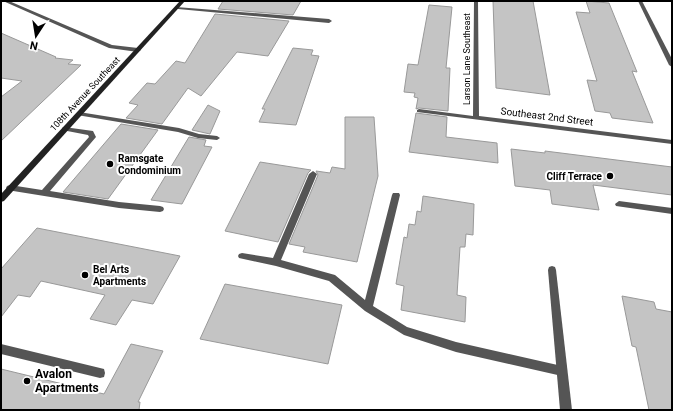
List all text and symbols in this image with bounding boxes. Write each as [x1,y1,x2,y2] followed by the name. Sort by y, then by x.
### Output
[462,13,472,105] street label: Larson Lane Southeast
[16,16,56,56] north arrow
[29,38,39,52] text: N
[48,55,122,133] street label: 108th Avenue Southeast
[500,105,594,128] street label: Southeast 2nd Street
[118,153,181,176] place label: Ramsgate Condominium
[105,159,115,169] marker: Ramsgate Condominium
[547,171,603,182] place label: Cliff Terrace
[605,171,615,181] marker: Cliff Terrace
[93,264,146,287] place label: Bel Arts Apartments
[80,270,90,280] marker: Bel Arts Apartments
[35,367,99,395] place label: Avalon Apartments
[22,376,32,386] marker: Avalon Apartments

